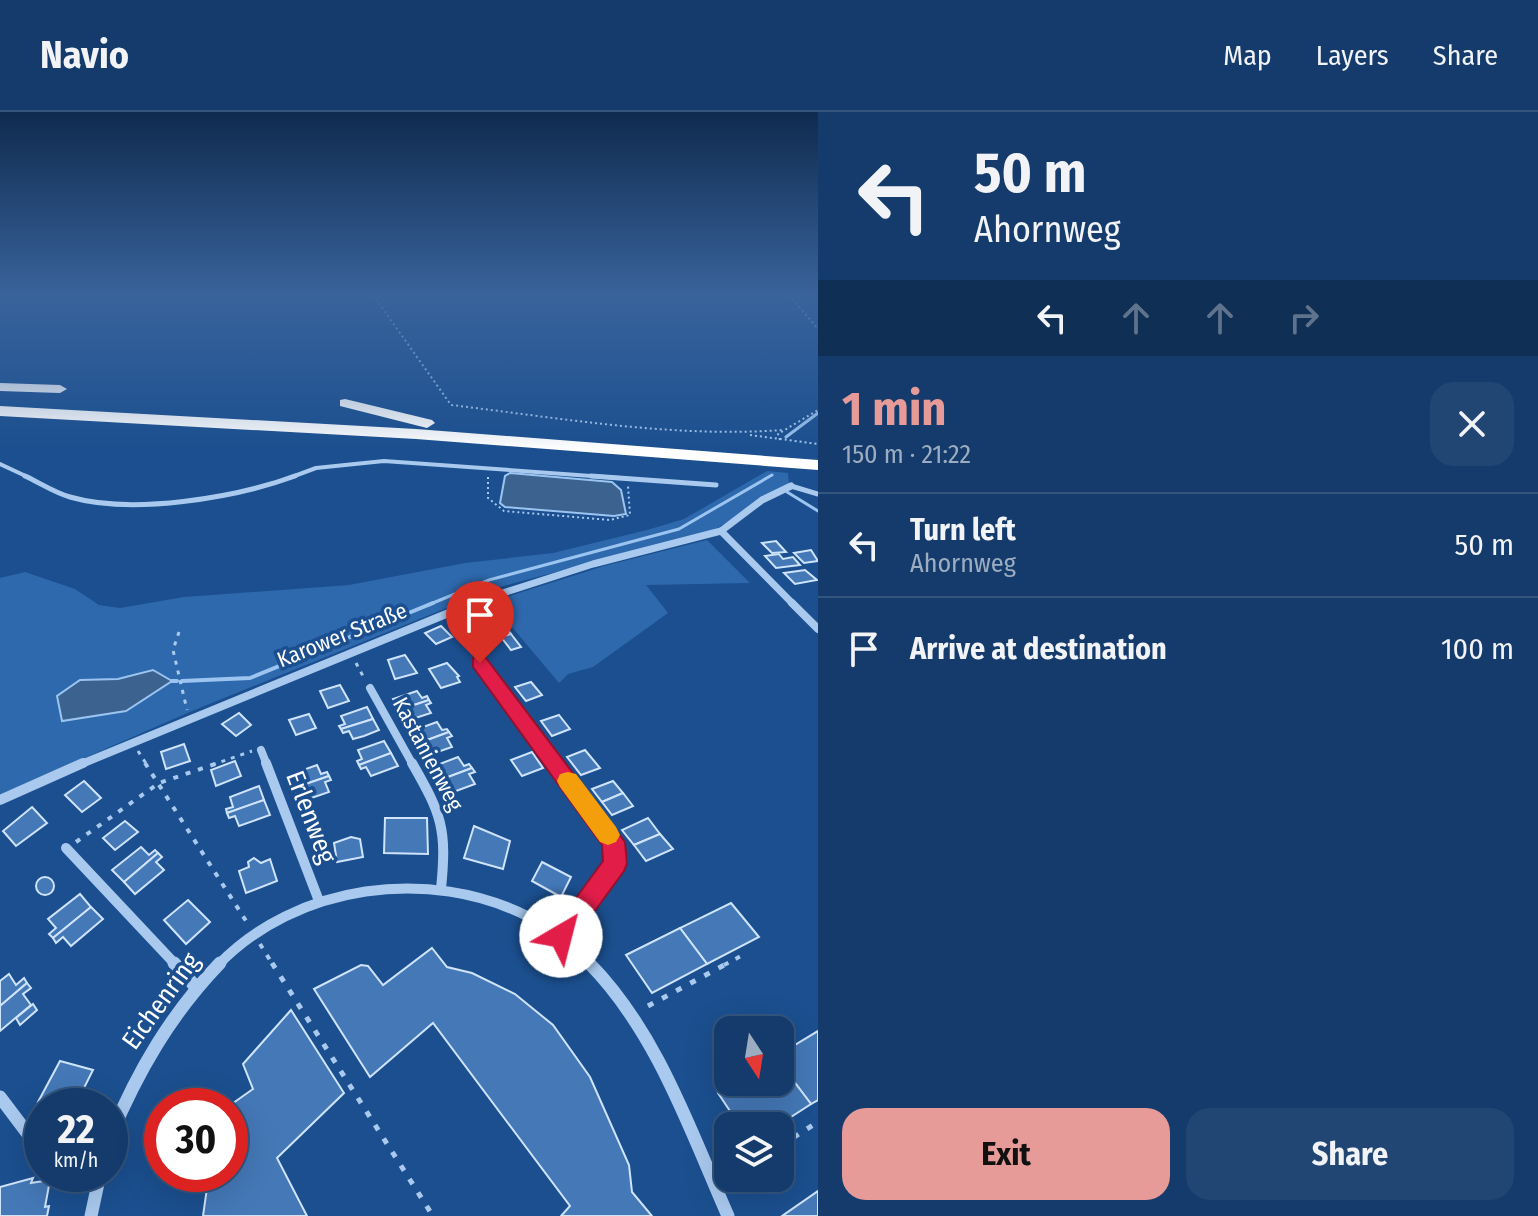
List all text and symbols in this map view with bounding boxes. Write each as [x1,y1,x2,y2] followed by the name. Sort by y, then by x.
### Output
[40,32,129,78] text: Navio
[1223,39,1272,72] text: Map
[1316,39,1389,72] text: Layers
[1433,39,1498,72] text: Share
[974,140,1086,207] text: 50 m
[842,144,946,248] icon: left
[974,208,1121,252] text: Ahornweg
[1030,296,1074,340] icon: left
[1114,296,1158,340] icon: ahead
[1198,296,1242,340] icon: ahead
[1282,296,1326,340] icon: right
[842,380,947,438] text: 1 min
[1430,382,1514,466] button: close
[842,439,971,470] text: 150 m · 21:22
[910,512,1016,548] text: Turn left
[842,523,886,567] icon: left
[1454,527,1514,563] text: 50 m
[910,548,1016,579] text: Ahornweg
[446,581,514,663] pin
[458,593,502,637] icon: arrive
[273,597,411,673] street label: Karower Straße
[842,627,886,671] icon: arrive
[910,631,1167,667] text: Arrive at destination
[1441,631,1514,667] text: 100 m
[387,693,469,816] street label: Kastanienweg
[279,766,343,868] street label: Erlenweg
[519,894,603,978] position arrow
[116,946,207,1055] street label: Eichenring
[714,1016,794,1096] north arrow
[714,1016,794,1192] map controls
[144,1088,248,1192] speed limit sign: 30
[57,1106,95,1154] text: 22
[842,1108,1170,1200] button: Exit
[1186,1108,1514,1200] button: Share
[714,1112,794,1192] button: layers
[54,1148,98,1172] text: km/h

